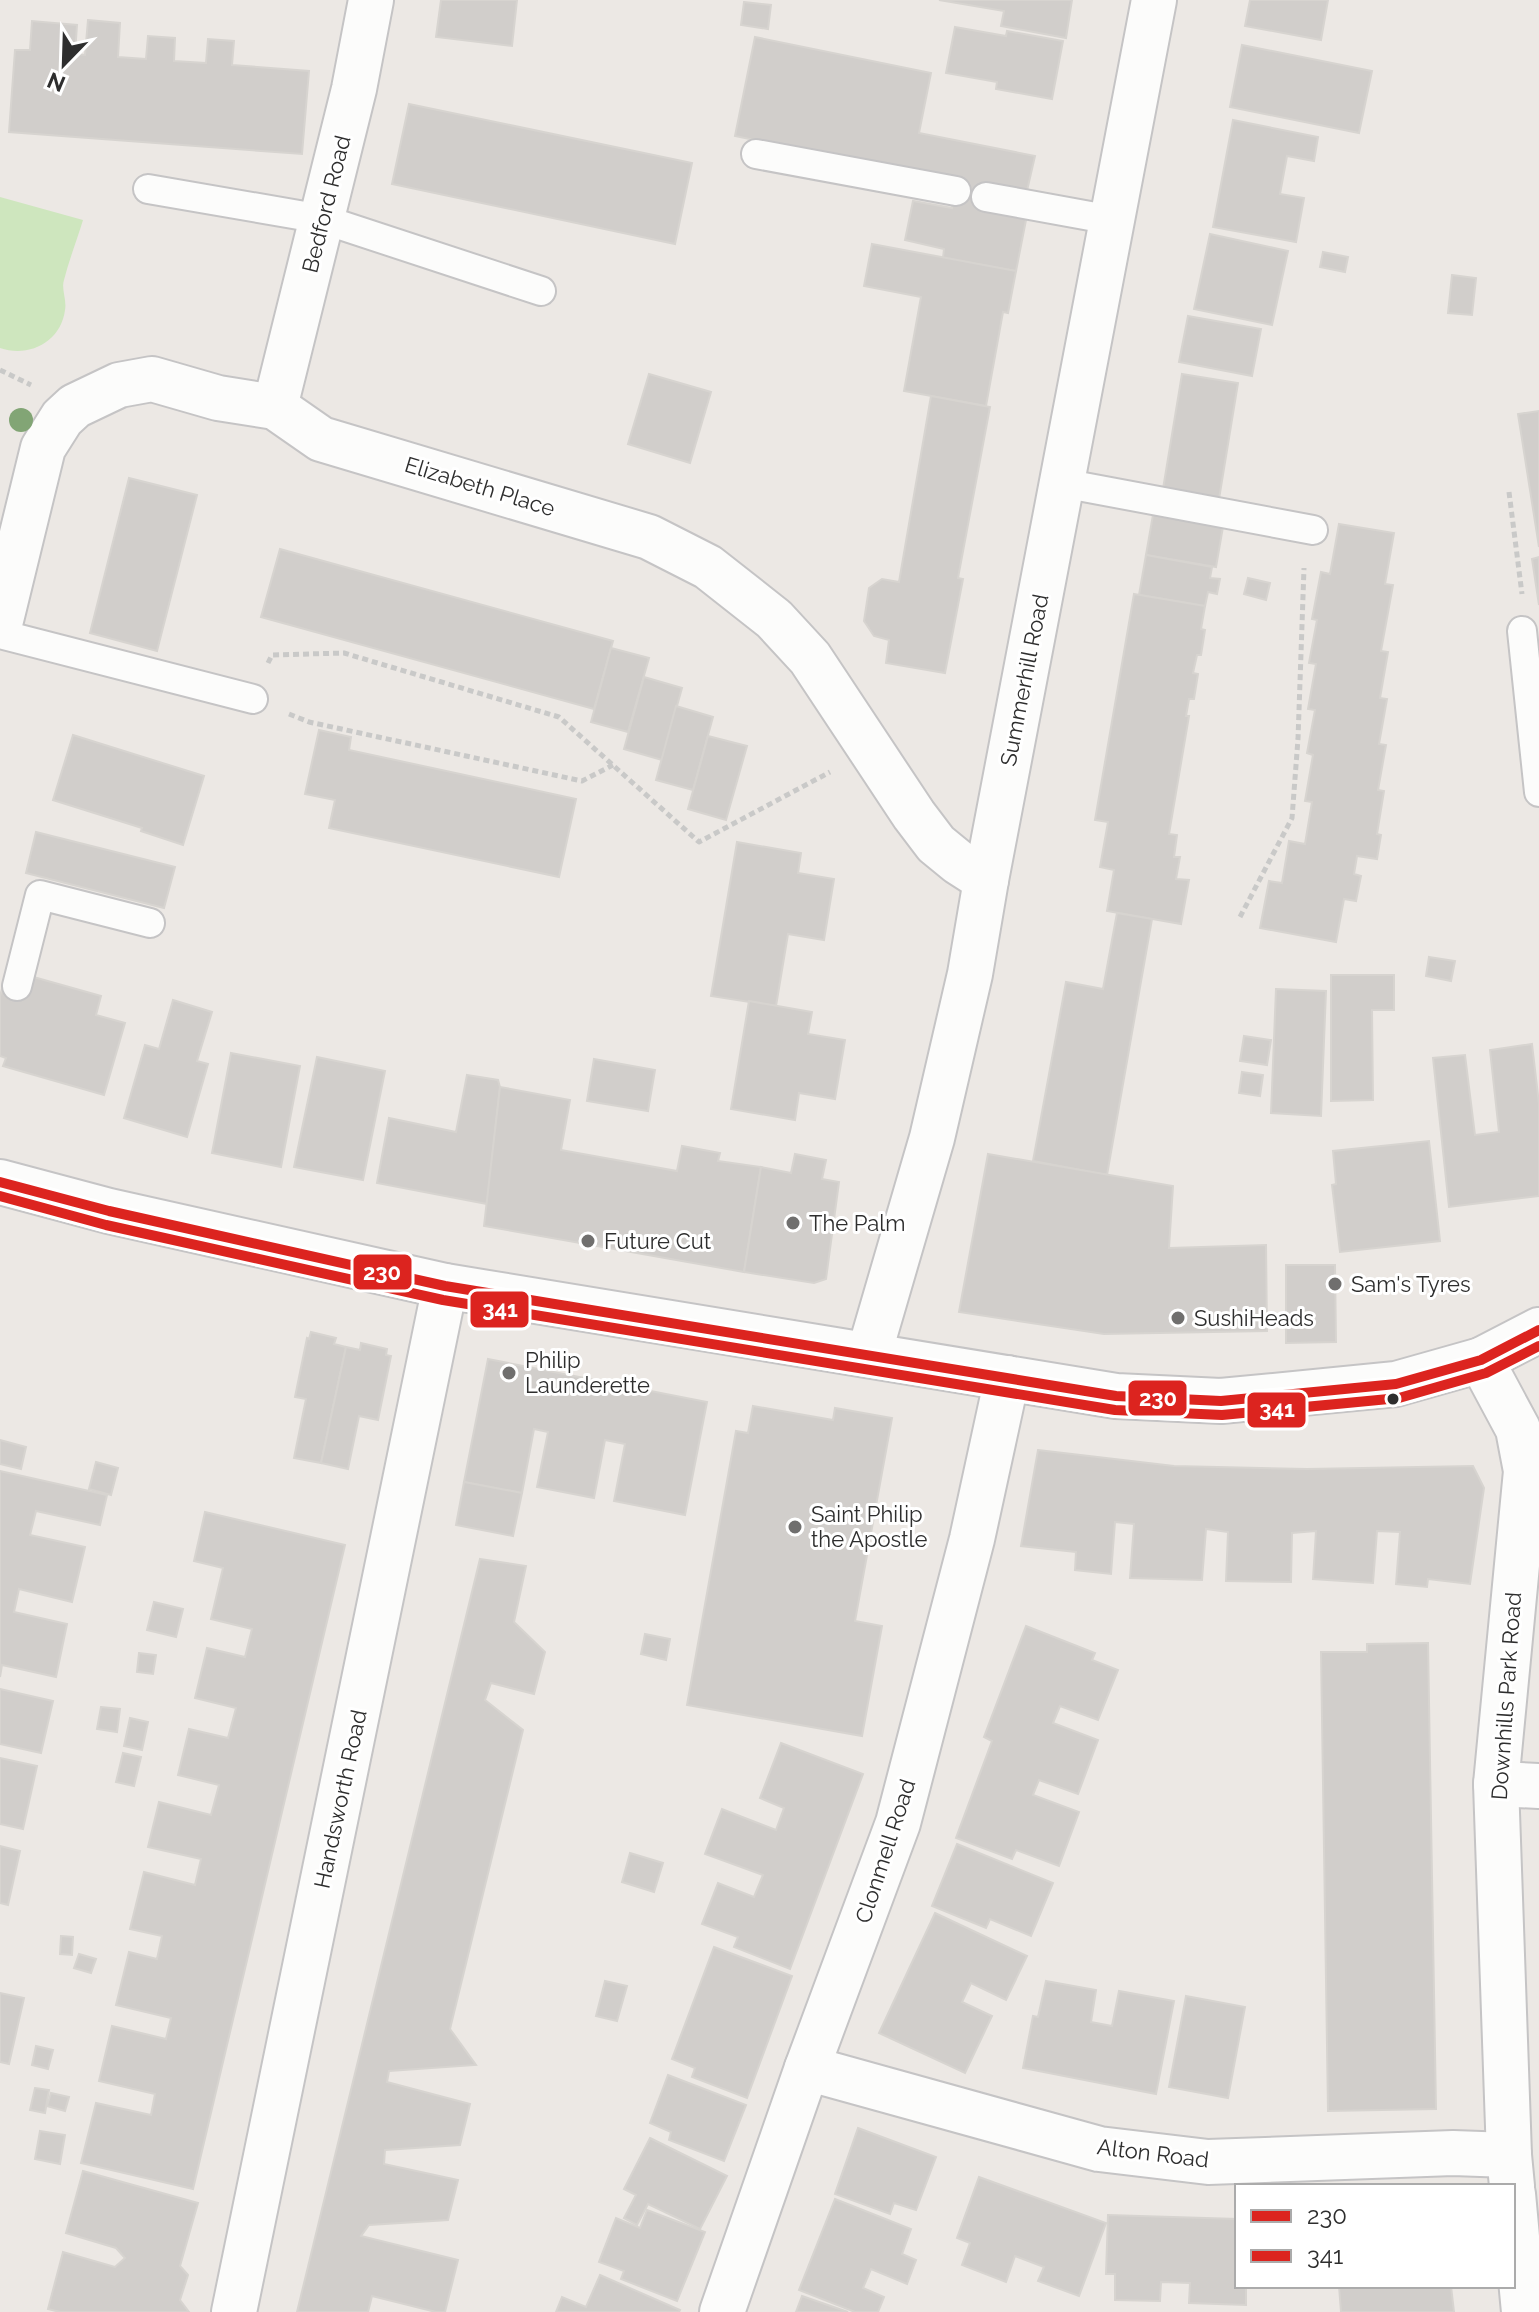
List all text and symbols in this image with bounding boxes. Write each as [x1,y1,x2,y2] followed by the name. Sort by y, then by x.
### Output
[24,24,104,104] north arrow
[43,67,69,98] text: N
[296,133,356,275] street label: Bedford Road
[402,451,558,521] street label: Elizabeth Place
[995,592,1053,768] street label: Summerhill Road
[809,1210,906,1236] place label: The Palm
[784,1214,802,1232] marker: The Palm
[604,1228,712,1254] place label: Future Cut
[579,1232,597,1250] marker: Future Cut
[352,1253,413,1291] line badge: 230
[363,1259,401,1285] text: 230
[1351,1271,1471,1297] place label: Sam's Tyres
[1326,1275,1344,1293] marker: Sam's Tyres
[469,1290,530,1329] line badge: 341
[482,1296,518,1322] text: 341
[1194,1305,1314,1331] place label: SushiHeads
[1169,1309,1187,1327] marker: SushiHeads
[525,1347,650,1398] place label: Philip Launderette
[500,1364,518,1382] marker: Philip Launderette
[1127,1379,1188,1417] line badge: 230
[1139,1385,1177,1411] text: 230
[1246,1391,1307,1429] line badge: 341
[1385,1391,1401,1407] unlabelled marker
[1259,1396,1295,1422] text: 341
[811,1501,928,1552] place label: Saint Philip the Apostle
[786,1518,804,1536] marker: Saint Philip the Apostle
[1486,1591,1526,1801] street label: Downhills Park Road
[308,1707,372,1891] street label: Handsworth Road
[849,1776,921,1926] street label: Clonmell Road
[1096,2133,1210,2173] street label: Alton Road
[1235,2184,1515,2288] legend
[1307,2201,1347,2230] text: 230
[1307,2241,1343,2270] text: 341

